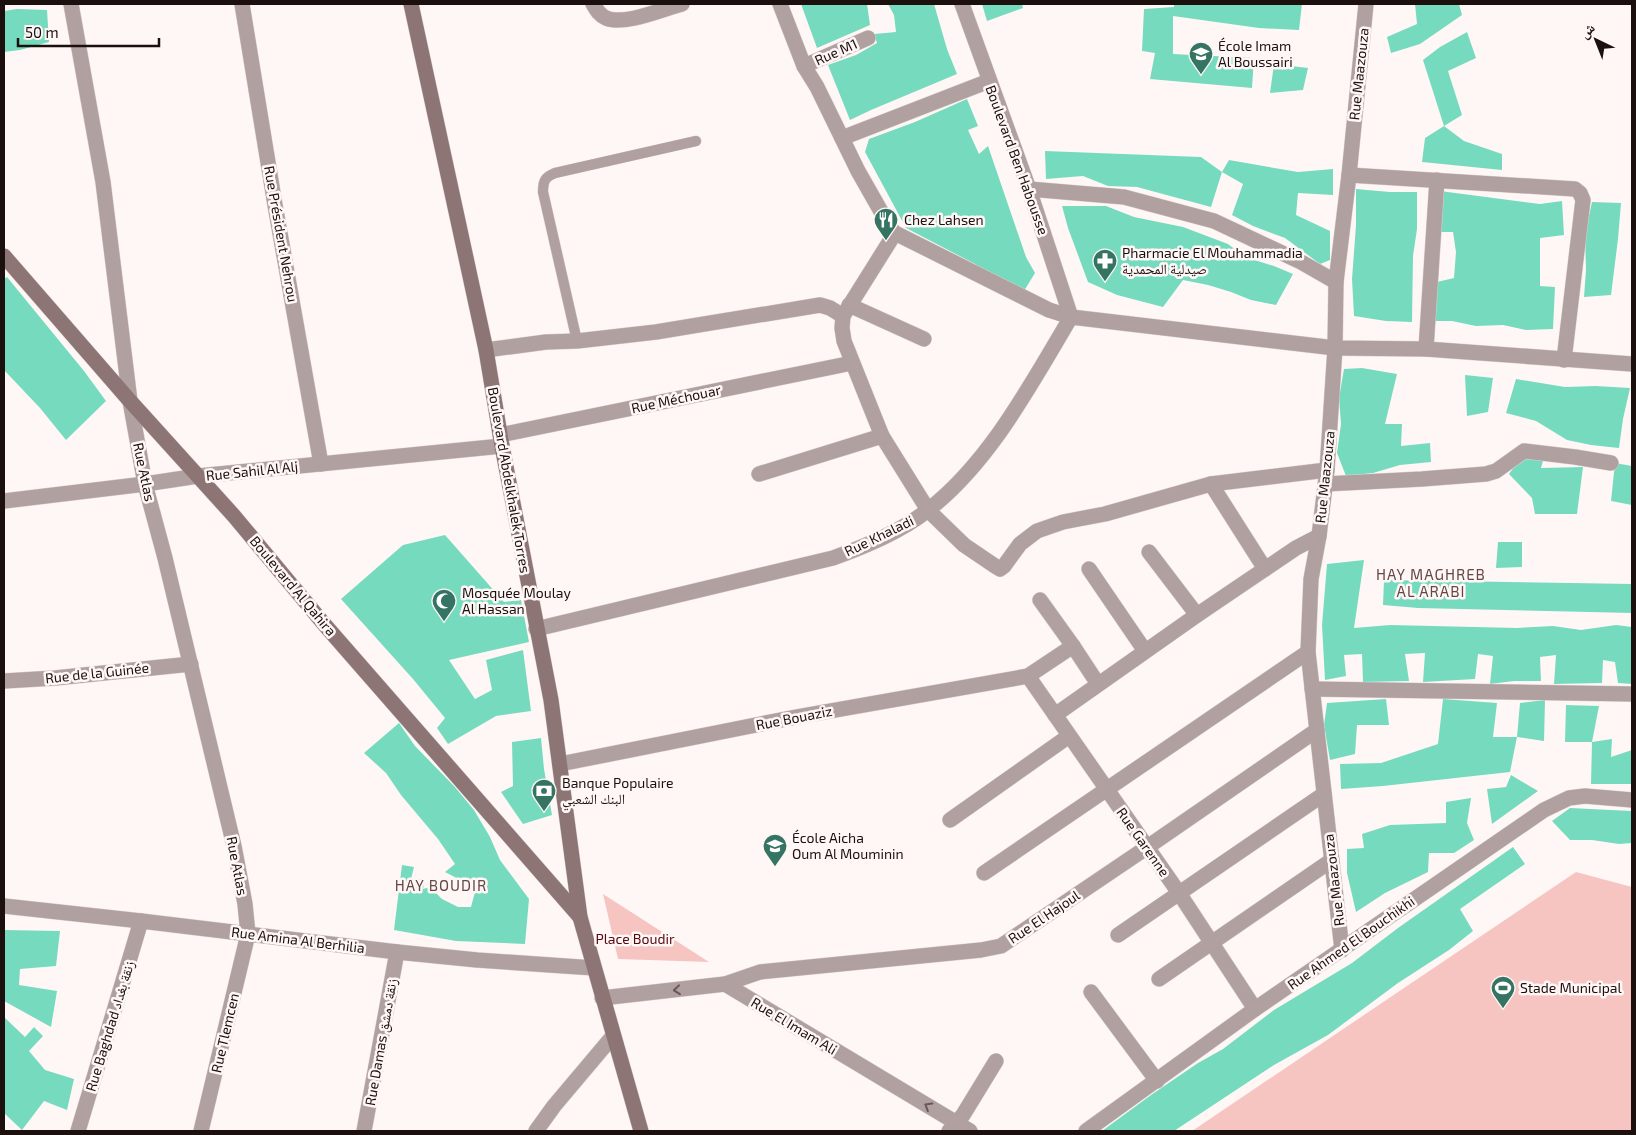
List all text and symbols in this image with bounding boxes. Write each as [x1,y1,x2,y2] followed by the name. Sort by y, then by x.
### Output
[18,15,159,47] scale bar
[1571,15,1621,65] north arrow
[1576,19,1599,42] text: ش
[25,23,59,41] text: 50 m
[1345,27,1372,121] street label: Rue Maazouza
[812,35,860,68] street label: Rue M1
[1218,37,1293,70] place label: École Imam Al Boussairi
[1188,41,1214,75] school or university icon: École Imam Al Boussairi
[982,83,1052,237] street label: Boulevard Ben Habousse
[261,164,302,303] street label: Rue Président Nehrou
[873,207,899,241] restaurant icon: Chez Lahsen
[904,211,984,228] place label: Chez Lahsen
[1122,244,1303,277] place label: Pharmacie El Mouhammadia صيدلية المحمدية
[1092,248,1118,282] pharmacy icon: Pharmacie El Mouhammadia صيدلية المحمدية
[629,381,723,416] street label: Rue Méchouar
[485,386,534,574] street label: Boulevard Abdelkhalek Torres
[1311,430,1338,524] street label: Rue Maazouza
[130,441,159,503] street label: Rue Atlas
[205,457,299,484] street label: Rue Sahil Al Alj
[841,512,916,560] street label: Rue Khaladi
[247,532,340,639] street label: Boulevard Al Qahira
[1376,565,1486,600] district label: HAY MAGHREB AL ARABI
[462,584,572,617] place label: Mosquée Moulay Al Hassan
[431,588,457,622] mosque icon: Mosquée Moulay Al Hassan
[44,659,150,686] street label: Rue de la Guinée
[754,702,833,733] street label: Rue Bouaziz
[562,774,674,811] place label: Banque Populaire البنك الشعبي
[531,778,557,812] bank icon: Banque Populaire البنك الشعبي
[1113,804,1173,880] street label: Rue Garenne
[792,829,904,862] place label: École Aicha Oum Al Mouminin
[762,833,788,867] school or university icon: École Aicha Oum Al Mouminin
[1319,833,1348,927] street label: Rue Maazouza
[223,835,252,897] street label: Rue Atlas
[395,876,487,894] district label: HAY BOUDIR
[1005,886,1083,947] street label: Rue El Hajoul
[1284,892,1418,993] street label: Rue Ahmed El Bouchikhi
[230,923,366,956] street label: Rue Amina Al Berhilia
[595,930,675,947] park label: Place Boudir
[82,958,138,1094] street label: Rue Baghdad زنقة بغداد
[1490,975,1516,1009] sports icon: Stade Municipal
[361,977,402,1107] street label: Rue Damas زنقة دمشق
[1520,979,1622,996] place label: Stade Municipal
[672,984,680,995] one-way arrow
[207,991,242,1074] street label: Rue Tlemcen
[748,993,840,1058] street label: Rue El Imam Ali
[924,1103,933,1113] one-way arrow

